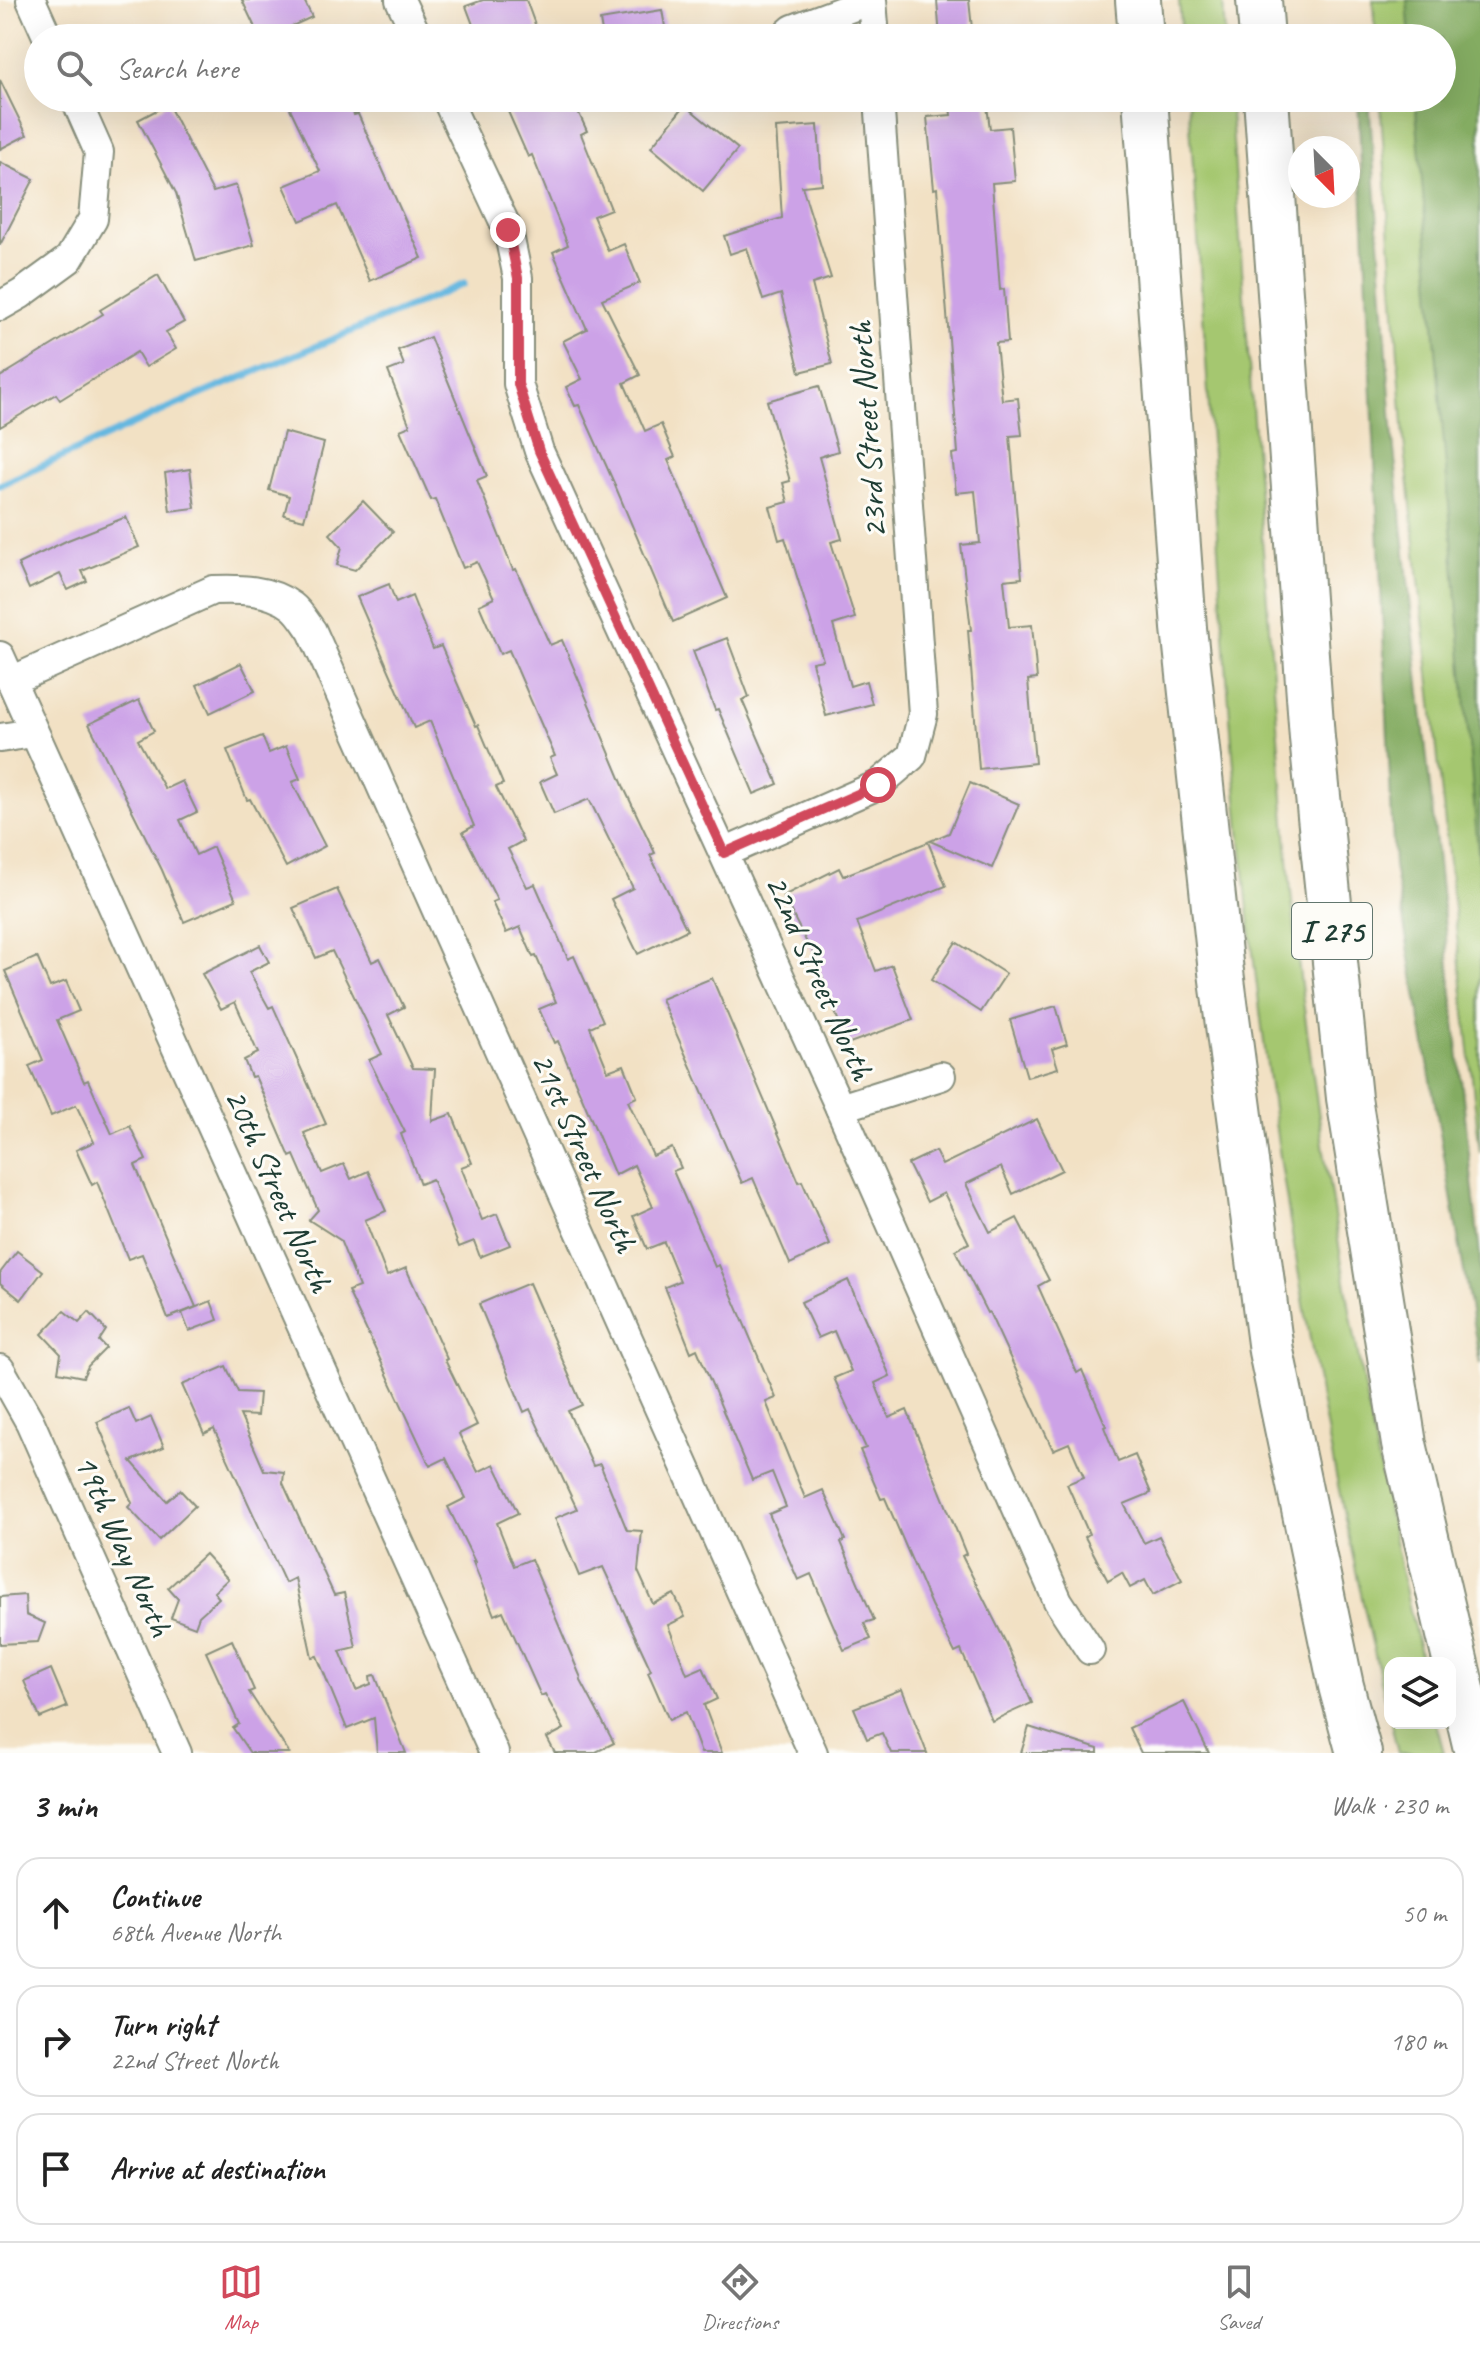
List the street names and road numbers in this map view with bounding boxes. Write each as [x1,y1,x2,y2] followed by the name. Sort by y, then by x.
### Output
[838,319,896,540] street label: 23rd Street North
[756,868,885,1088] street label: 22nd Street North
[1292,903,1372,959] road number: I 275
[522,1045,649,1260] street label: 21st Street North
[215,1081,344,1300] street label: 20th Street North
[65,1447,183,1643] street label: 19th Way North

